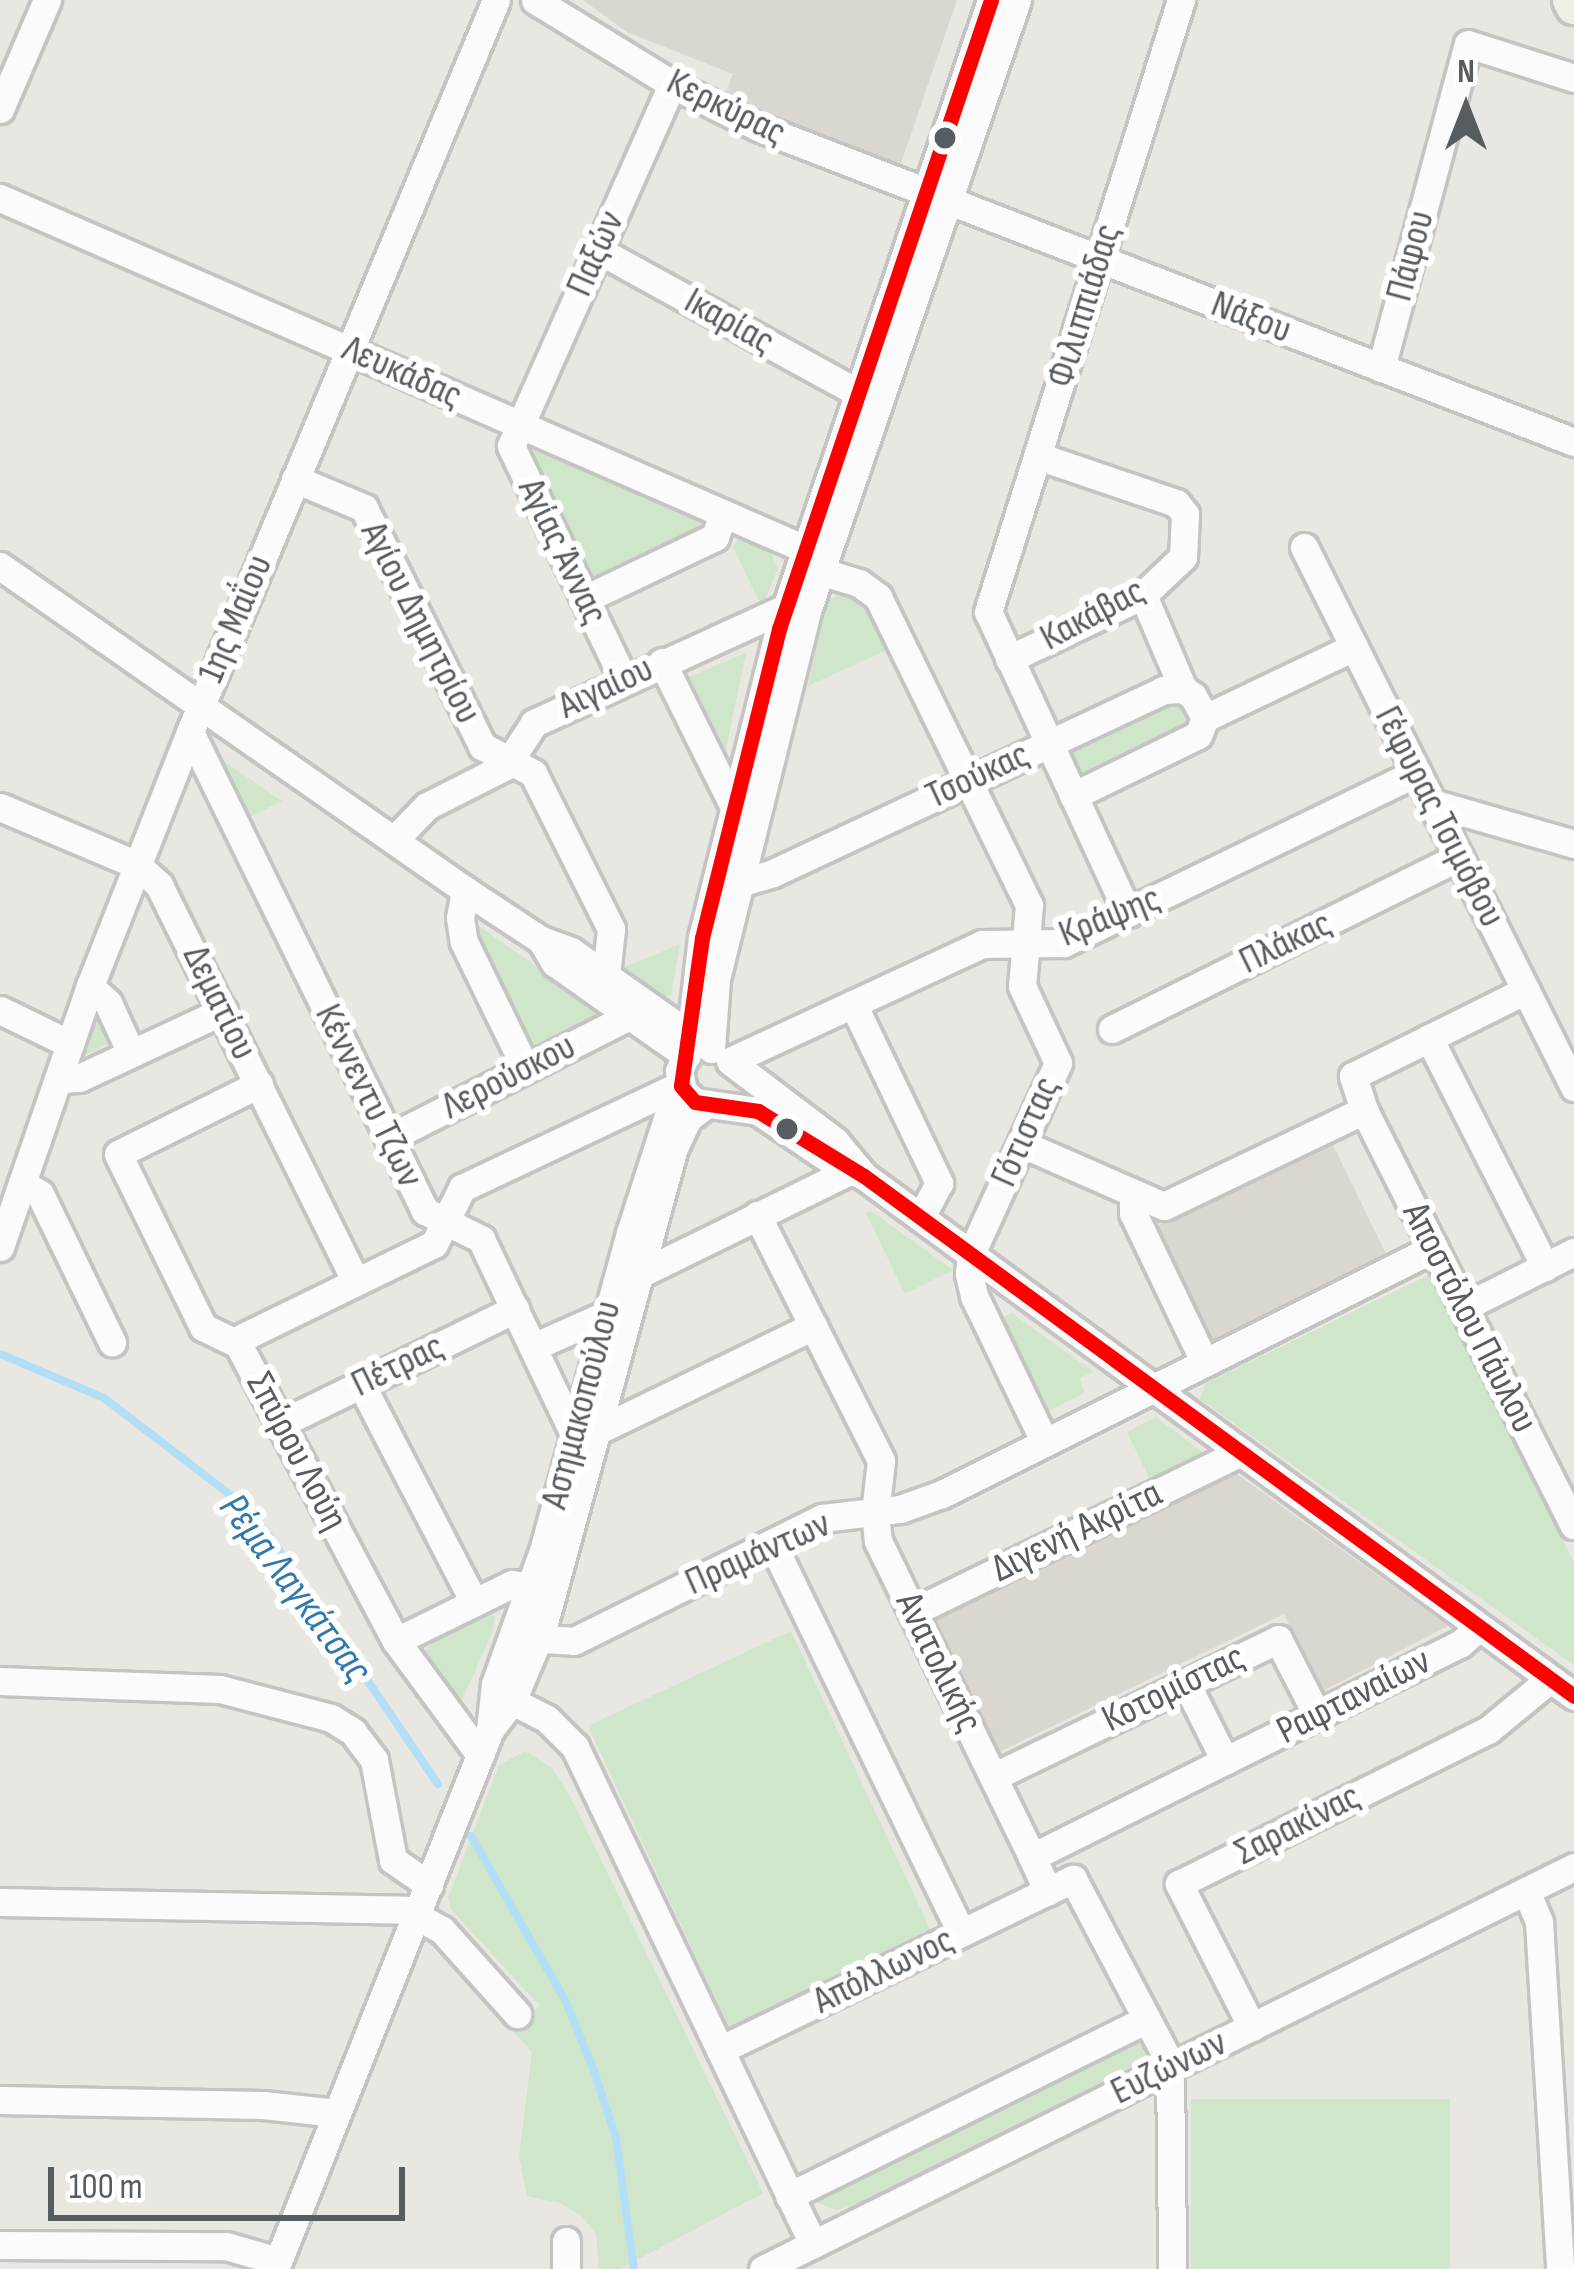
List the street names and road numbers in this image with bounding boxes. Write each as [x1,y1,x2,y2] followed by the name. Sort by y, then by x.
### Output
[659,59,793,157] street label: Κερκύρας
[557,204,635,304] street label: Παξών
[1377,206,1445,306] street label: Πάφου
[1038,219,1132,393] street label: Φιλιππιάδας
[676,278,782,366] street label: Ικαρίας
[1204,281,1298,355] street label: Νάξου
[335,326,469,420] street label: Λευκάδας
[507,471,617,633] street label: Αγίας Άννας
[349,514,491,732] street label: Αγίου Δημητρίου
[188,548,284,690] street label: 1ης Μαΐου
[1033,568,1153,662] street label: Κακάβας
[551,646,661,730] street label: Αιγαίου
[1363,699,1515,935] street label: Γέφυρας Τσιμόβου
[919,732,1037,820] street label: Τσούκας
[1052,876,1168,958] street label: Κράψης
[1232,901,1340,985] street label: Πλάκας
[171,938,267,1068] street label: Δεματίου
[304,997,432,1195] street label: Κέννεντυ Τζων
[435,1024,583,1130] street label: Λερούσκου
[981,1070,1071,1194] street label: Γότιστας
[1391,1195,1547,1441] street label: Αποστόλου Πάυλου
[532,1296,632,1514] street label: Ασημακοπούλου
[344,1324,452,1408] street label: Πέτρας
[235,1365,357,1539] street label: Σπύρου Λούη
[984,1471,1170,1593] street label: Διγενή Ακρίτα
[678,1501,838,1607] street label: Πραμάντων
[884,1585,992,1741] street label: Ανατολικής
[1095,1635,1253,1743] street label: Κοτομίστας
[1270,1639,1438,1755] street label: Ραφταναίων
[1227,1774,1369,1876] street label: Σαρακίνας
[806,1917,962,2025] street label: Απόλλωνος
[1104,2020,1234,2116] street label: Ευζώνων

